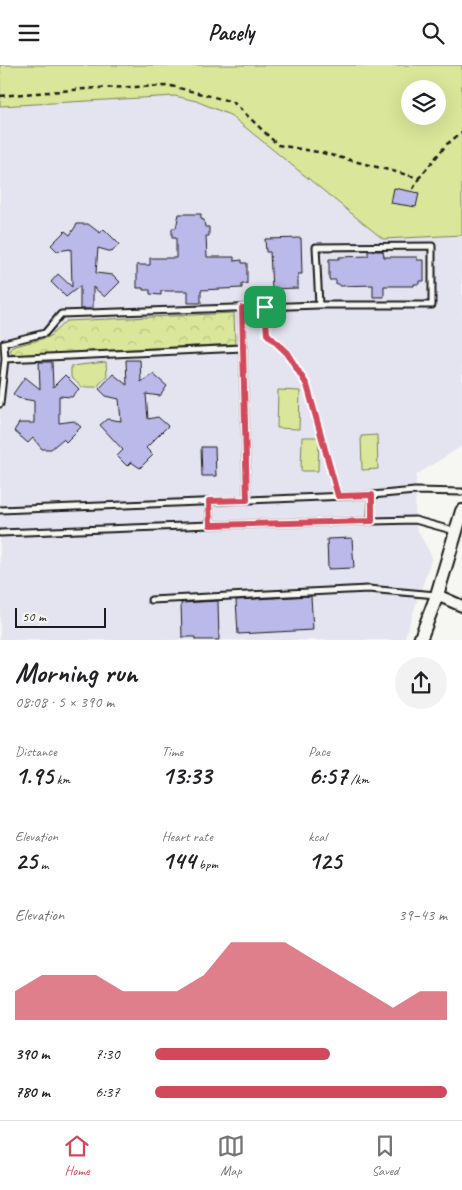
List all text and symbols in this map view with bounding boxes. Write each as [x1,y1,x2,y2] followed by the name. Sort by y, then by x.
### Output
[15,19,43,47] icon: menu
[208,19,254,47] text: Pacely
[419,19,447,47] icon: search
[401,80,446,125] map controls
[401,80,446,125] button: layers
[244,286,286,328] pin
[251,293,279,321] icon: arrive
[15,605,106,628] scale bar
[22,608,46,625] text: 50 m
[15,655,137,690] text: Morning run
[395,657,447,709] button: share
[15,692,114,712] text: 08:08 · 5 × 390 m
[15,743,57,760] text: Distance
[162,743,183,760] text: Time
[308,743,330,760] text: Pace
[15,760,53,792] text: 1.95
[162,760,212,792] text: 13:33
[308,760,347,792] text: 6:57
[53,771,70,788] text: km
[347,771,369,788] text: /km
[15,828,58,845] text: Elevation
[162,828,213,845] text: Heart rate
[308,828,327,845] text: kcal
[15,845,37,877] text: 25
[162,845,195,877] text: 144
[308,845,342,877] text: 125
[37,856,48,873] text: m
[195,856,218,873] text: bpm
[15,905,64,925] text: Elevation
[398,905,447,925] text: 39–43 m
[15,1044,49,1064] text: 390 m
[95,1044,120,1064] text: 7:30
[15,1082,50,1102] text: 780 m
[95,1082,120,1102] text: 6:37
[63,1132,91,1179] tab: Home
[217,1132,245,1179] tab: Map
[371,1132,399,1179] tab: Saved

